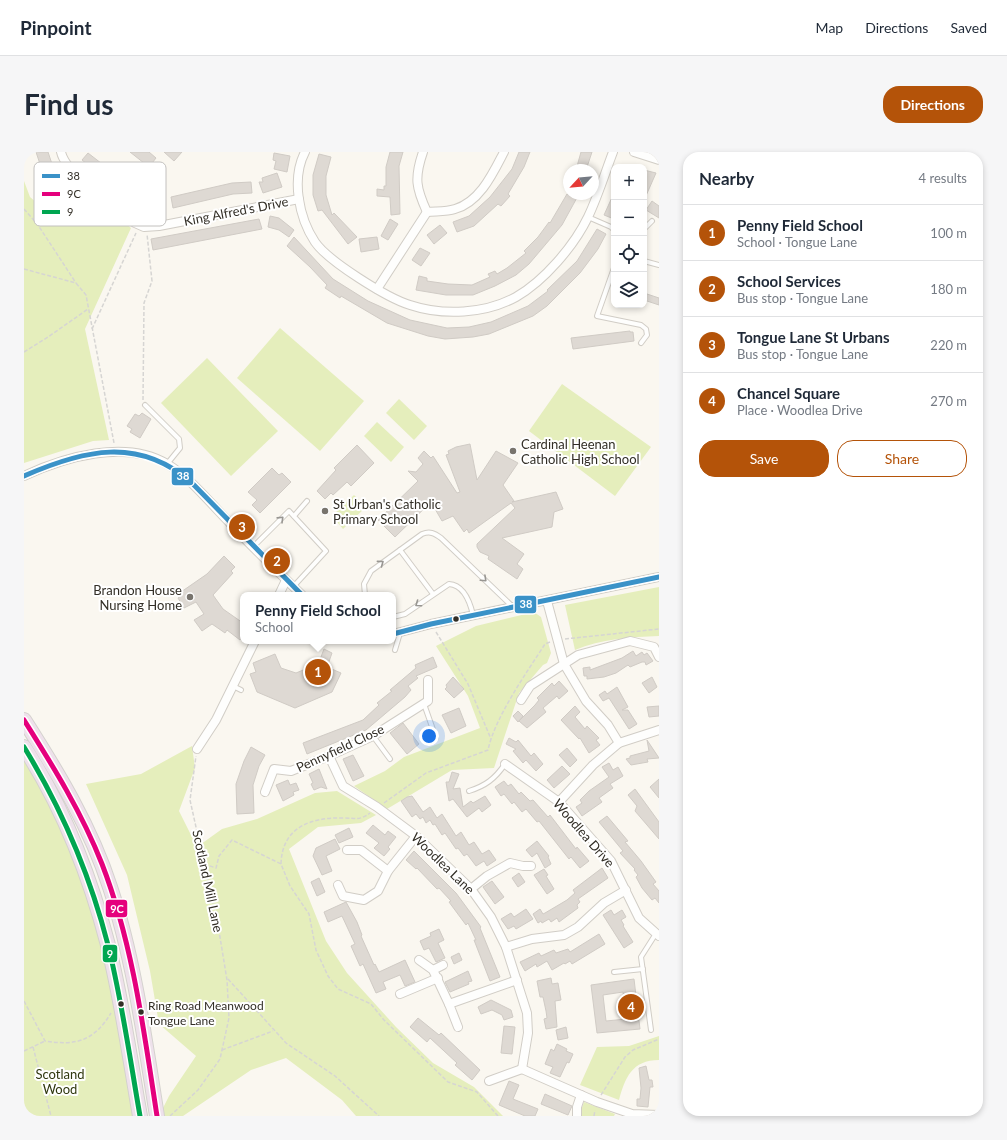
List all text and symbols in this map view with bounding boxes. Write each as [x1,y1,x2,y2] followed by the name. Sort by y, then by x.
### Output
[20,16,91,39] text: Pinpoint
[816,19,843,36] text: Map
[865,19,928,36] text: Directions
[950,19,987,36] text: Saved
[883,86,983,123] button: Directions
[24,87,114,121] text: Find us
[34,162,166,226] legend
[563,164,599,200] north arrow
[611,164,647,308] map controls
[611,164,647,200] button: +
[699,168,754,189] text: Nearby
[67,169,80,182] text: 38
[919,170,967,186] text: 4 results
[67,187,81,200] text: 9C
[182,193,290,229] street label: King Alfred's Drive
[611,200,647,236] button: −
[67,205,73,218] text: 9
[737,216,863,234] text: Penny Field School
[708,225,716,241] text: 1
[930,225,967,241] text: 100 m
[737,234,857,250] text: School · Tongue Lane
[611,236,647,272] button: locate
[611,272,647,308] button: layers
[737,272,841,290] text: School Services
[708,281,716,297] text: 2
[930,281,967,297] text: 180 m
[737,290,868,306] text: Bus stop · Tongue Lane
[737,328,890,346] text: Tongue Lane St Urbans
[708,337,716,353] text: 3
[930,337,967,353] text: 220 m
[737,346,868,362] text: Bus stop · Tongue Lane
[737,384,840,402] text: Chancel Square
[708,393,716,409] text: 4
[930,393,967,409] text: 270 m
[737,402,863,418] text: Place · Woodlea Drive
[521,436,640,467] place label: Cardinal Heenan Catholic High School
[699,440,829,477] button: Save
[837,440,967,477] button: Share
[508,446,518,456] marker: Cardinal Heenan Catholic High School
[171,467,194,486] line badge: 38
[177,469,189,482] text: 38
[333,496,441,527] place label: St Urban's Catholic Primary School
[320,506,330,516] marker: St Urban's Catholic Primary School
[229,512,255,542] pin: 3
[276,517,284,524] one-way arrow
[264,546,290,576] pin: 2
[377,561,384,568] one-way arrow
[479,574,487,582] one-way arrow
[93,582,182,613] place label: Brandon House Nursing Home
[185,592,195,602] marker: Brandon House Nursing Home
[240,592,396,644] popup
[514,595,537,614] line badge: 38
[520,597,532,610] text: 38
[415,600,422,607] one-way arrow
[255,601,381,619] text: Penny Field School
[451,614,461,624] unlabelled marker
[255,619,293,635] text: School
[305,657,331,687] pin: 1
[294,721,387,775] street label: Pennyfield Close
[419,726,439,746] your location
[550,795,618,871] street label: Woodlea Drive
[189,828,227,934] street label: Scotland Mill Lane
[408,829,478,897] street label: Woodlea Lane
[105,899,128,918] line badge: 9C
[110,902,125,915] text: 9C
[102,944,118,963] line badge: 9
[107,947,113,960] text: 9
[618,992,644,1022] pin: 4
[148,998,264,1028] place label: Ring Road Meanwood Tongue Lane
[116,999,126,1009] unlabelled marker
[136,1007,146,1017] marker: Ring Road Meanwood Tongue Lane
[35,1066,85,1097] park label: Scotland Wood

